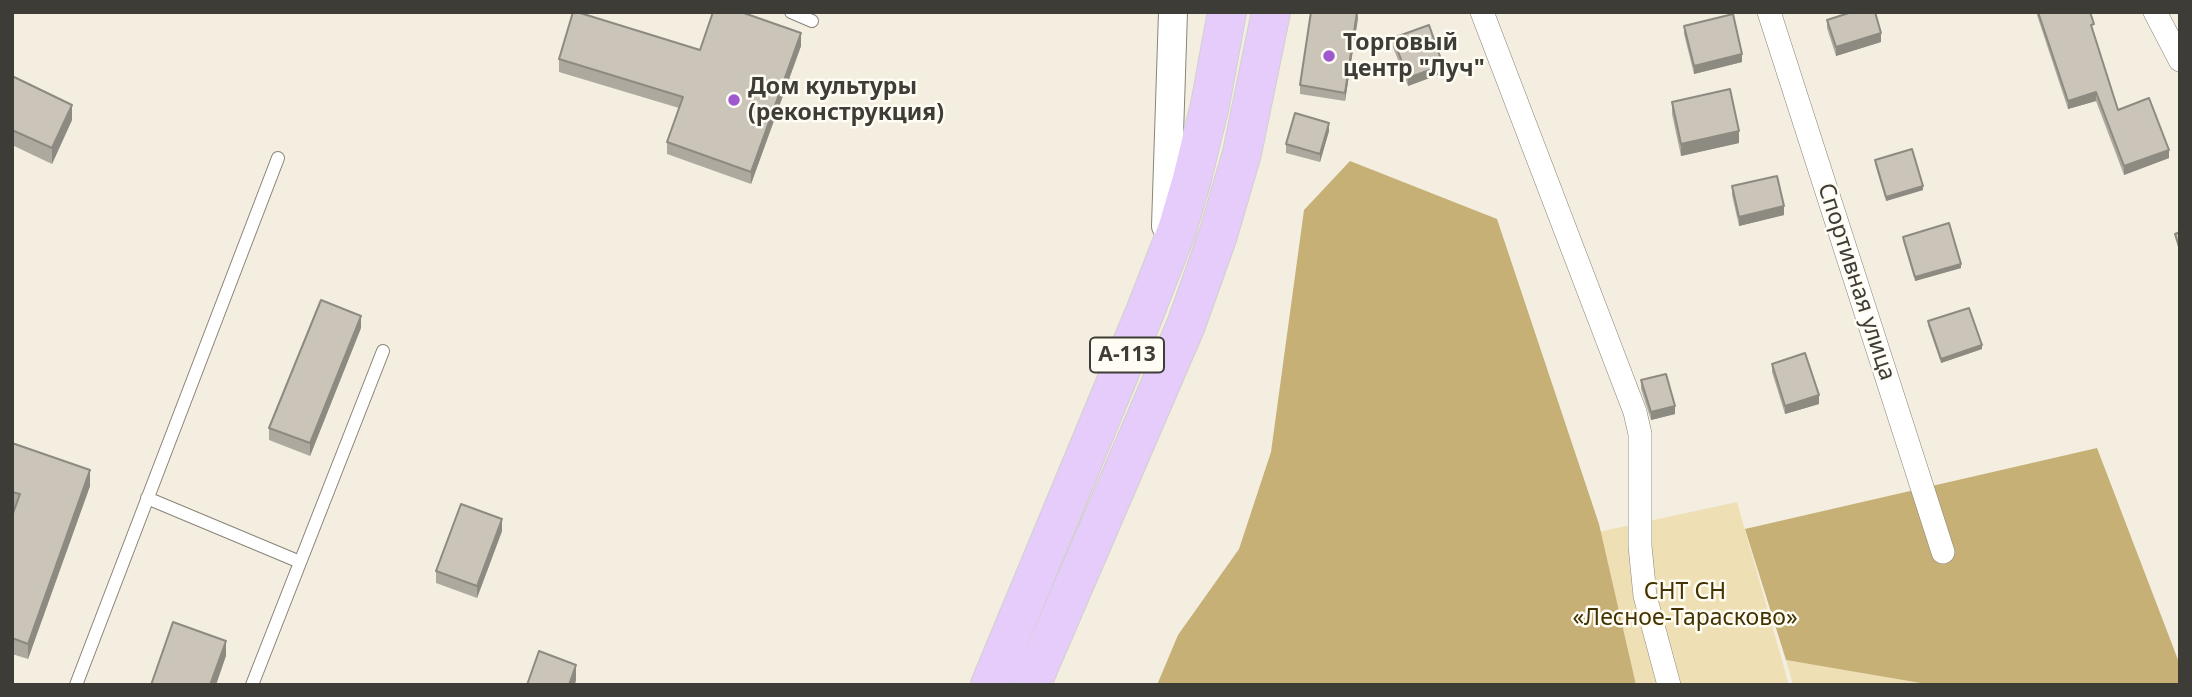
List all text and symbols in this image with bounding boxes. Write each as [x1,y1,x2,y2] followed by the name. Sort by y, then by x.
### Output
[1343,29,1485,83] place label: Торговый центр "Луч"
[1321,48,1337,64] marker: Торговый центр "Луч"
[748,73,944,127] place label: Дом культуры (реконструкция)
[726,92,742,108] marker: Дом культуры (реконструкция)
[1811,180,1901,384] street label: Спортивная улица
[1090,338,1164,372] road number: А-113
[1572,578,1798,632] park label: СНТ СН «Лесное-Тарасково»

